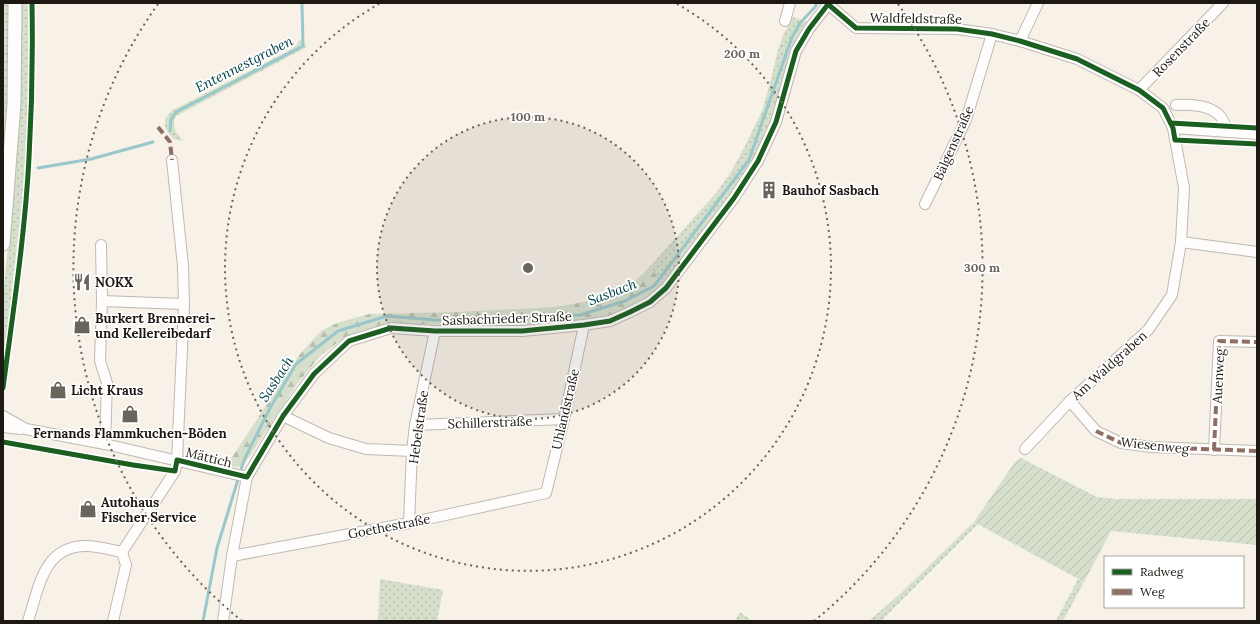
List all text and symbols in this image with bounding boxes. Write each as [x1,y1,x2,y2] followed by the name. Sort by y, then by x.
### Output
[870,9,962,28] street label: Waldfeldstraße
[1149,14,1214,81] street label: Rosenstraße
[192,31,296,96] water label: Entennestgraben
[724,46,760,61] text: 200 m
[930,103,977,183] street label: Bälgenstraße
[511,109,545,124] text: 100 m
[759,180,779,200] building icon: Bauhof Sasbach
[782,182,879,199] place label: Bauhof Sasbach
[964,260,1000,275] text: 300 m
[521,261,535,275] centre of rings
[72,272,92,292] restaurant icon: NOKX
[95,274,134,291] place label: NOKX
[585,274,639,310] water label: Sasbach
[442,308,572,329] street label: Sasbachrieder Straße
[95,310,216,342] place label: Burkert Brennerei- und Kellereibedarf
[72,315,92,335] shop icon: Burkert Brennerei- und Kellereibedarf
[1067,327,1151,404] street label: Am Waldgraben
[1209,347,1228,405] street label: Auenweg
[255,353,297,405] water label: Sasbach
[548,367,583,451] street label: Uhlandstraße
[48,380,68,400] shop icon: Licht Kraus
[71,382,143,399] place label: Licht Kraus
[405,389,432,465] street label: Hebelstraße
[120,404,140,424] shop icon: Fernands Flammkuchen-Böden
[447,413,533,432] street label: Schillerstraße
[33,425,228,442] place label: Fernands Flammkuchen-Böden
[1120,433,1191,458] street label: Wiesenweg
[184,444,234,471] street label: Mättich
[101,494,196,526] place label: Autohaus Fischer Service
[78,499,98,519] shop icon: Autohaus Fischer Service
[346,510,432,543] street label: Goethestraße
[1104,556,1244,608] legend
[1140,564,1184,579] text: Radweg
[1140,584,1165,599] text: Weg

